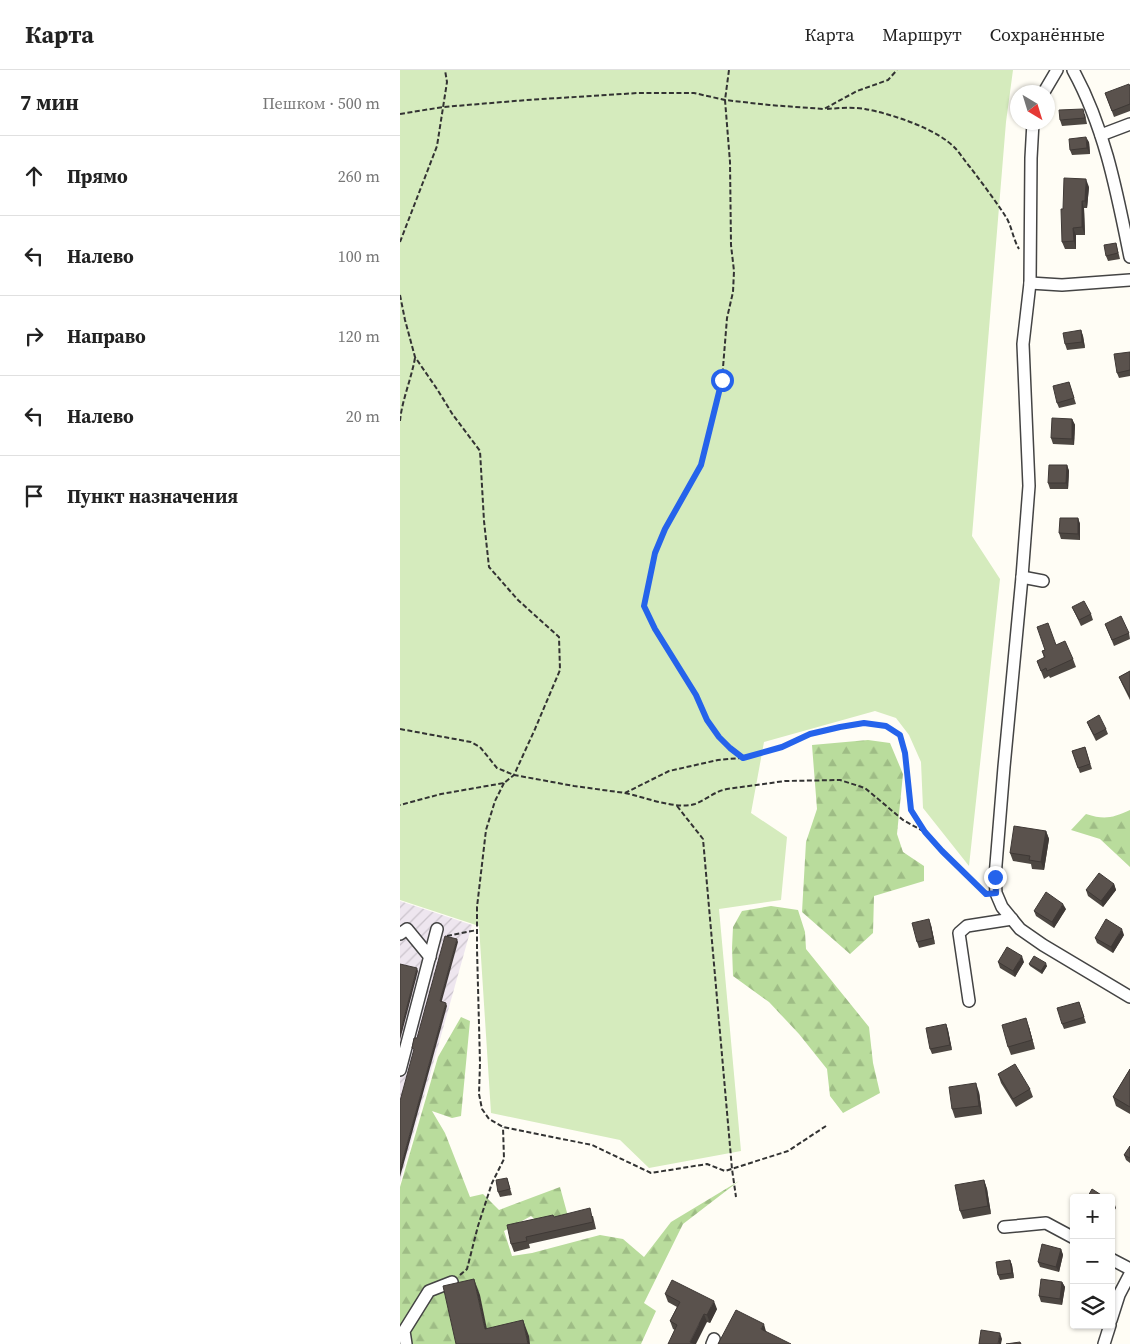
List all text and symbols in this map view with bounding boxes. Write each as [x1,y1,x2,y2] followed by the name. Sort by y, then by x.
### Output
[25,18,94,51] text: Карта
[805,22,854,47] text: Карта
[882,22,962,47] text: Маршрут
[990,22,1105,47] text: Сохранённые
[1010,85,1055,130] north arrow
[20,88,79,117] text: 7 мин
[262,92,380,114] text: Пешком · 500 m
[20,162,48,190] icon: ahead
[67,163,128,189] text: Прямо
[338,165,380,187] text: 260 m
[20,242,48,270] icon: left
[67,243,134,269] text: Налево
[338,245,380,267] text: 100 m
[20,322,48,350] icon: right
[67,323,146,349] text: Направо
[338,325,380,347] text: 120 m
[711,369,734,392] route start
[20,402,48,430] icon: left
[67,403,134,429] text: Налево
[346,405,380,427] text: 20 m
[20,482,48,510] icon: arrive
[67,483,238,509] text: Пункт назначения
[984,866,1007,889] route end
[1070,1194,1115,1329] map controls
[1070,1194,1115,1239] button: +
[1070,1239,1115,1284] button: −
[1070,1284,1115,1329] button: layers

